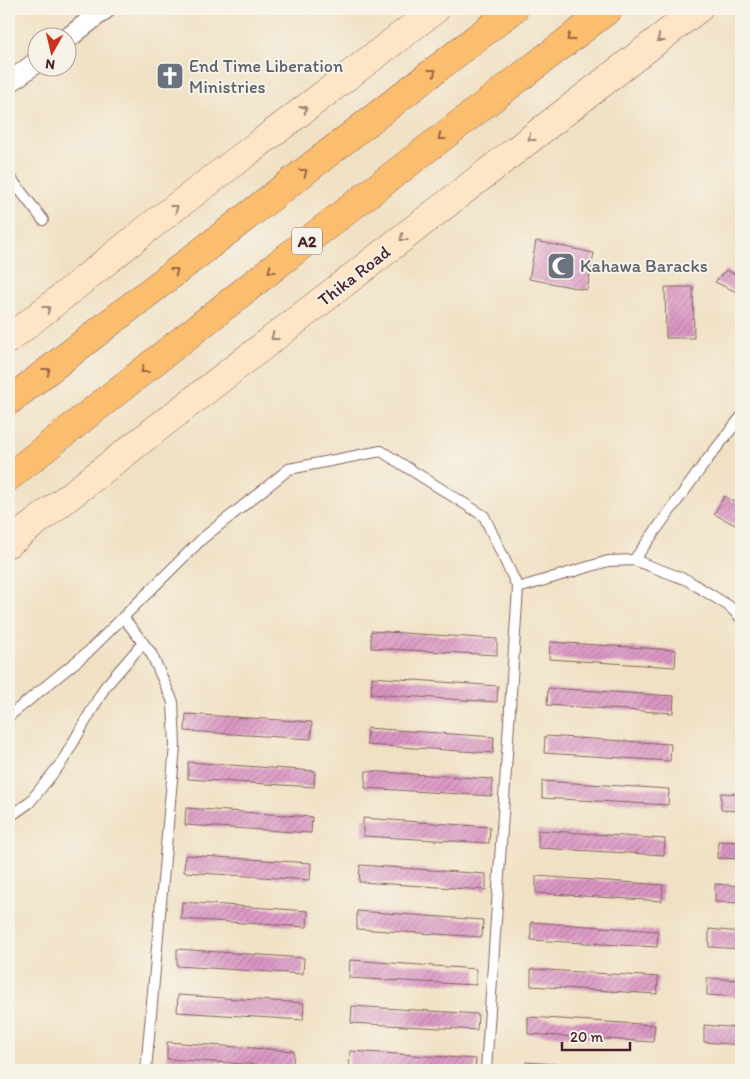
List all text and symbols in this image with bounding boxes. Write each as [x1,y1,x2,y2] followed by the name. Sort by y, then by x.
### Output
[28,28,78,78] north arrow
[567,33,576,41] one-way arrow
[657,33,666,41] one-way arrow
[44,55,56,73] text: N
[189,55,343,98] place label: End Time Liberation Ministries
[155,61,185,91] church icon: End Time Liberation Ministries
[427,69,436,78] one-way arrow
[298,106,308,115] one-way arrow
[438,132,447,140] one-way arrow
[528,133,537,141] one-way arrow
[298,170,307,178] one-way arrow
[169,204,178,213] one-way arrow
[292,228,322,255] road number: A2
[400,232,409,240] one-way arrow
[313,241,395,311] street label: Thika Road
[546,251,576,281] mosque icon: Kahawa Baracks
[580,255,708,277] place label: Kahawa Baracks
[268,264,277,273] one-way arrow
[170,268,179,277] one-way arrow
[41,306,50,314] one-way arrow
[271,332,280,341] one-way arrow
[141,365,150,373] one-way arrow
[41,368,51,377] one-way arrow
[562,1019,630,1051] scale bar
[570,1028,604,1046] text: 20 m

